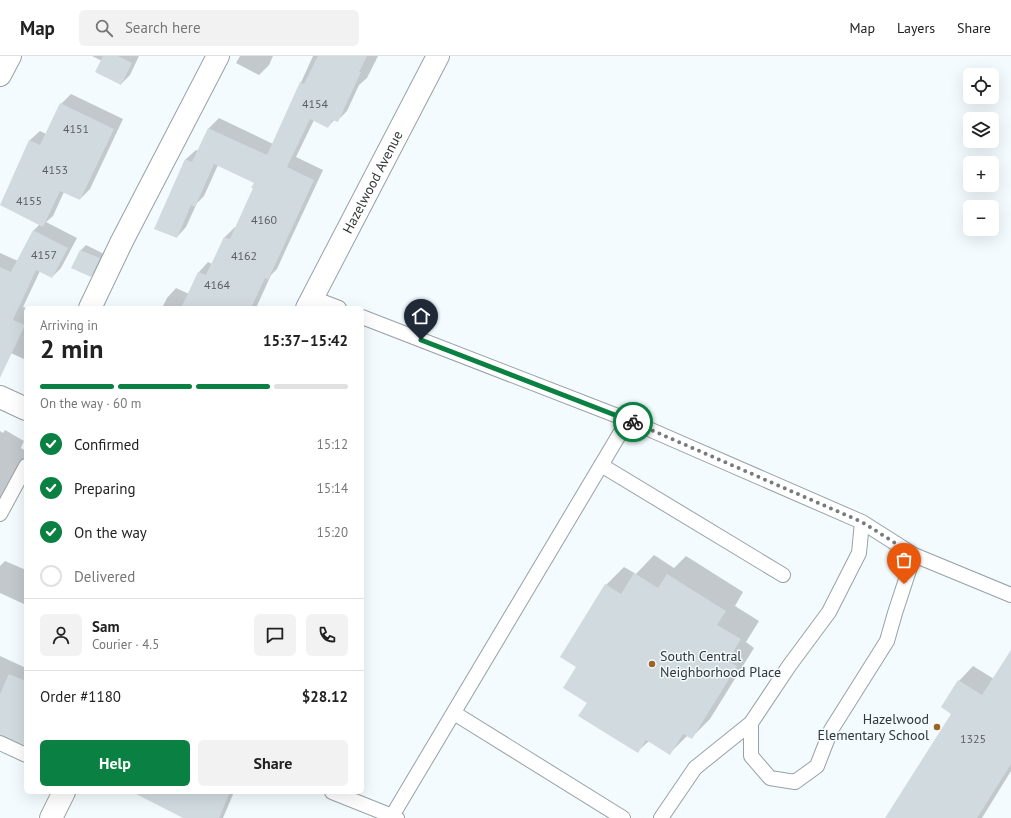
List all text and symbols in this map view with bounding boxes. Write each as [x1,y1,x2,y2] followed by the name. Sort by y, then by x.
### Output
[79,10,359,46] search box
[20,16,55,40] text: Map
[93,17,115,39] icon: search
[125,18,201,37] text: Search here
[849,19,875,37] text: Map
[897,19,935,37] text: Layers
[957,19,991,37] text: Share
[963,68,999,236] map controls
[963,68,999,104] button: locate
[302,96,329,111] house number: 4154
[963,112,999,148] button: layers
[63,121,89,136] house number: 4151
[338,128,407,236] street label: Hazelwood Avenue
[963,156,999,192] button: +
[42,162,68,177] house number: 4153
[16,193,42,208] house number: 4155
[963,200,999,236] button: −
[251,212,278,227] house number: 4160
[31,247,57,262] house number: 4157
[231,248,257,263] house number: 4162
[204,277,231,292] house number: 4164
[404,299,438,340] pin
[410,305,432,327] icon: home
[40,317,98,334] text: Arriving in
[263,331,348,350] text: 15:37–15:42
[40,332,103,365] text: 2 min
[40,395,141,412] text: On the way · 60 m
[613,402,653,442] courier
[622,411,644,433] icon: bike
[40,433,62,455] icon: check
[74,435,139,454] text: Confirmed
[317,436,348,453] text: 15:12
[40,477,62,499] icon: check
[74,479,136,498] text: Preparing
[317,480,348,497] text: 15:14
[40,521,62,543] icon: check
[74,523,147,542] text: On the way
[317,524,348,541] text: 15:20
[887,543,921,584] pin
[893,549,915,571] icon: bag
[74,567,135,586] text: Delivered
[40,614,82,656] button: person
[254,614,296,656] button: chat
[306,614,348,656] button: phone
[92,617,119,636] text: Sam
[92,636,159,653] text: Courier · 4.5
[660,647,781,681] place label: South Central Neighborhood Place
[647,659,657,669] marker: South Central Neighborhood Place
[40,687,121,706] text: Order #1180
[302,687,348,706] text: $28.12
[817,710,929,744] place label: Hazelwood Elementary School
[932,722,942,732] marker: Hazelwood Elementary School
[960,731,986,746] house number: 1325
[40,740,190,786] button: Help
[198,740,348,786] button: Share

